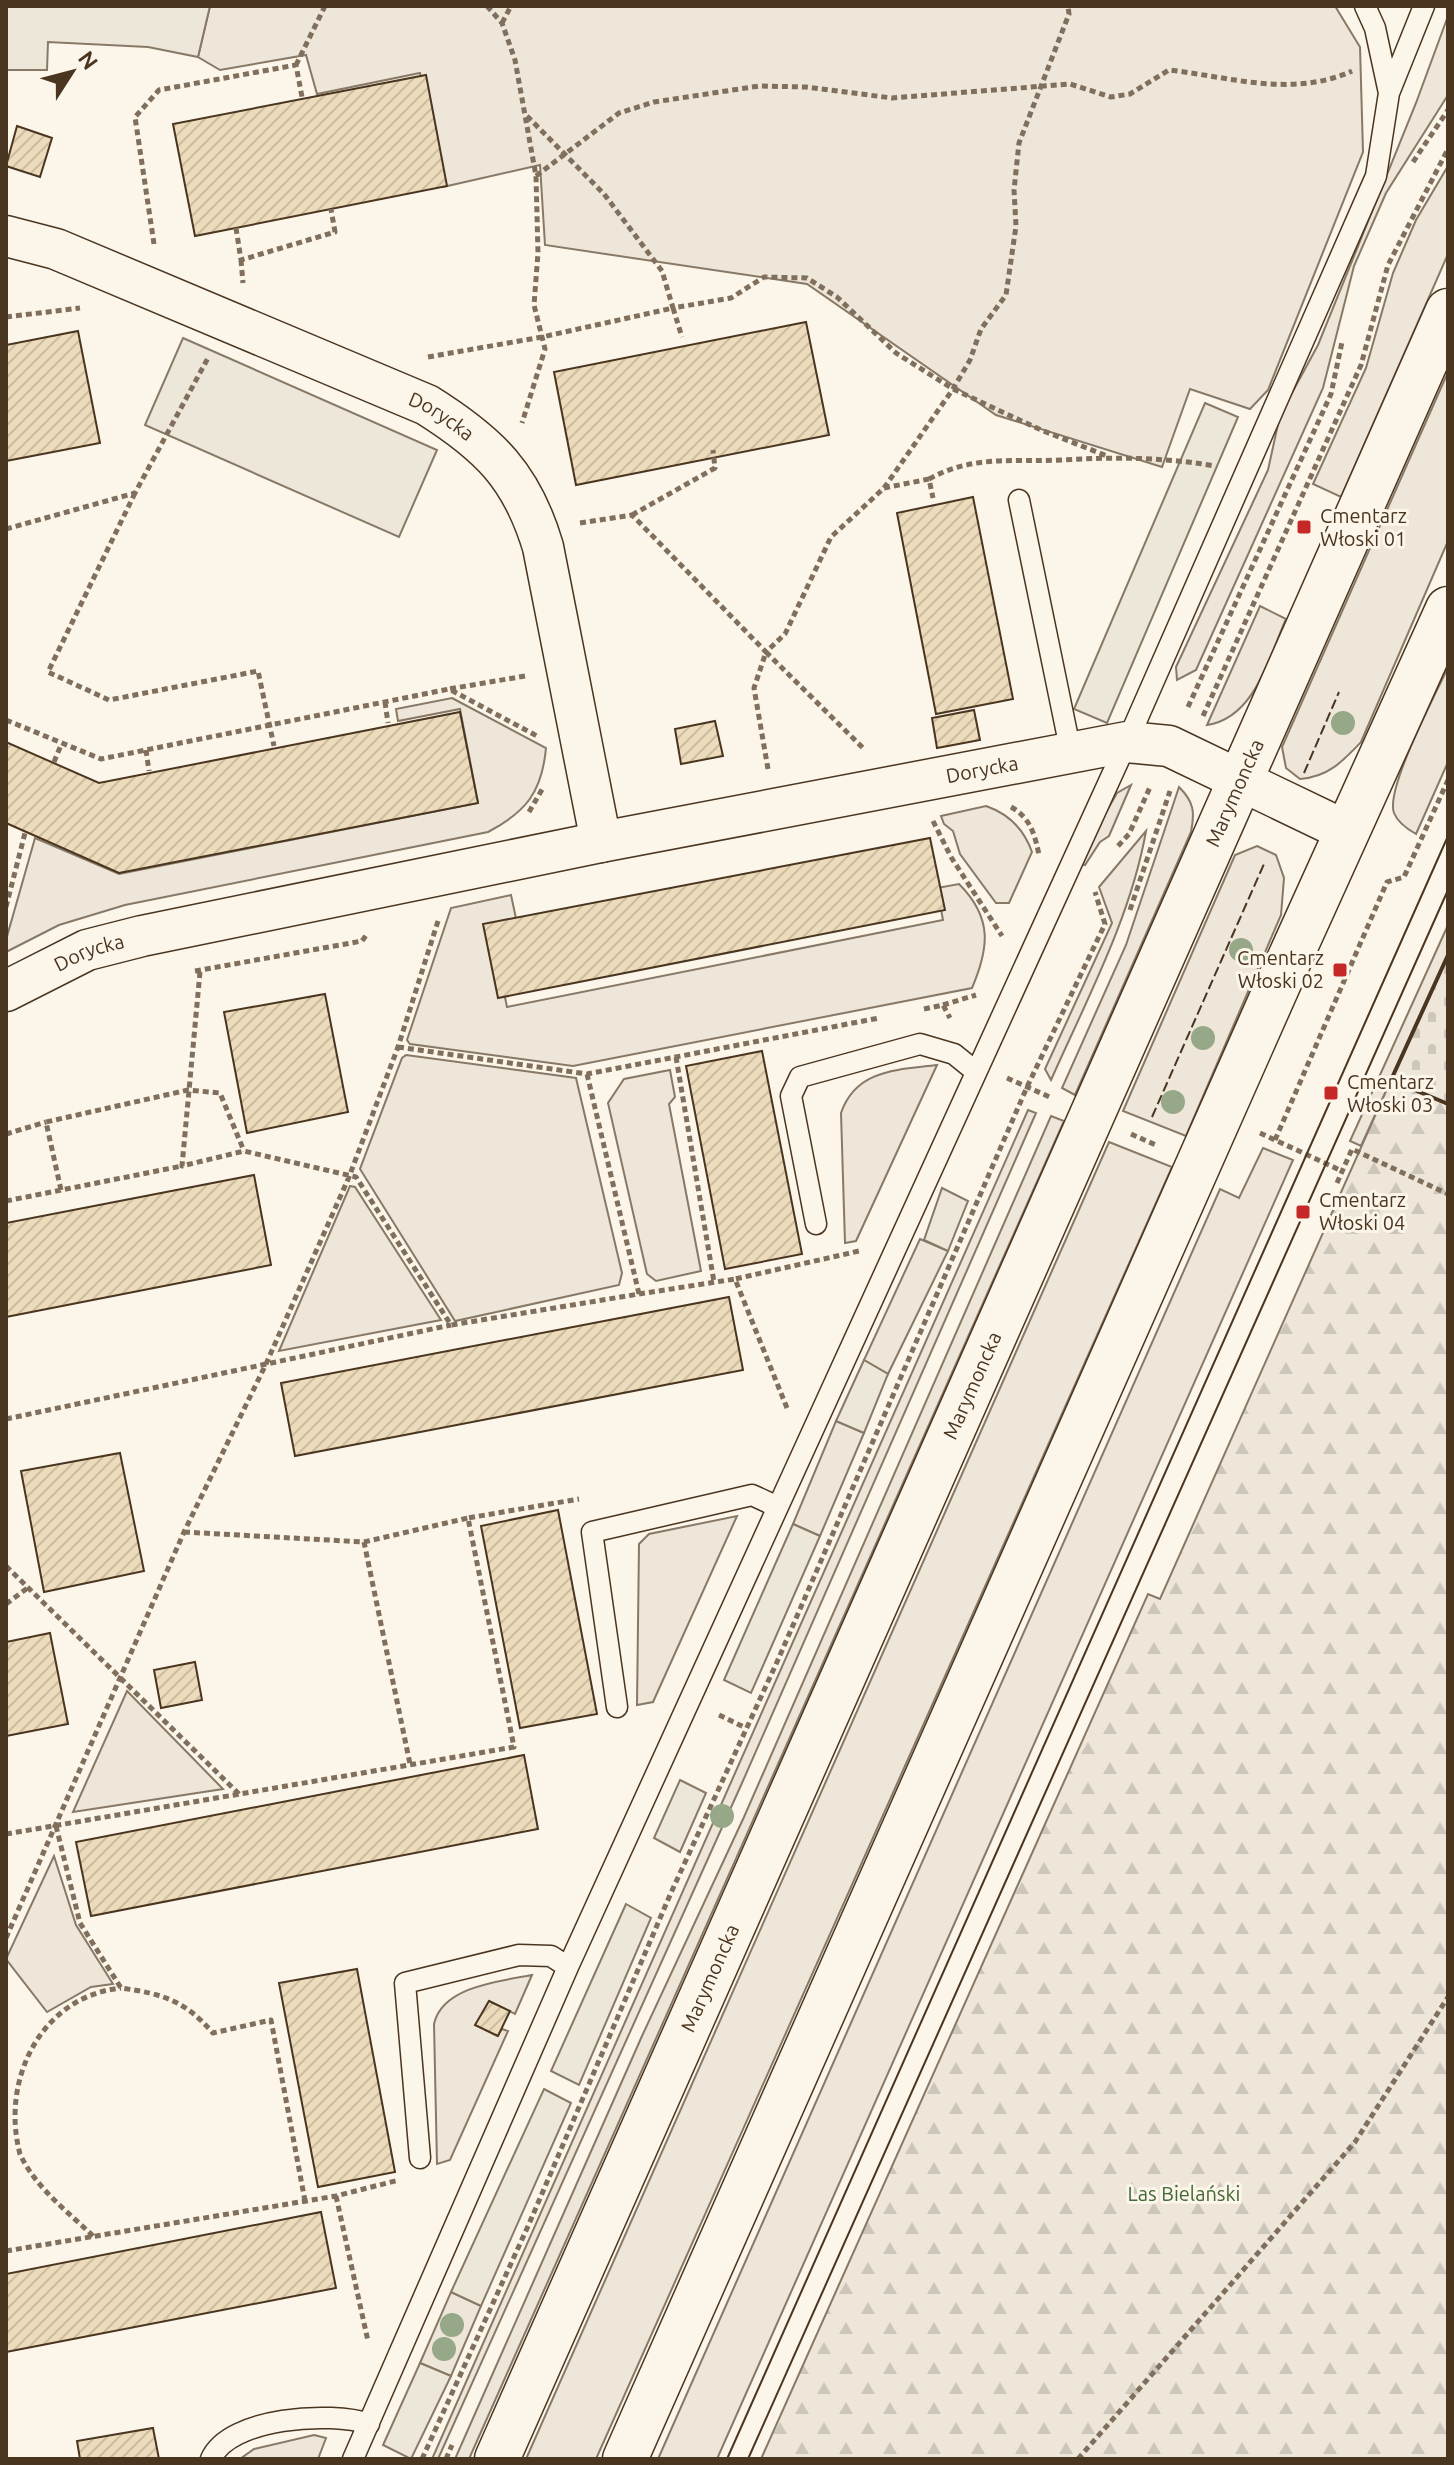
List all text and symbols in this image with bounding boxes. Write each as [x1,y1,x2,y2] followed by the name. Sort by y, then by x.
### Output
[32,32,112,112] north arrow
[74,46,104,74] text: N
[405,387,479,445] street label: Dorycka
[1320,504,1407,550] place label: Cmentarz Włoski 01
[1295,518,1313,536] marker: Cmentarz Włoski 01
[1200,735,1268,850] street label: Marymoncka
[944,751,1020,787] street label: Dorycka
[50,929,126,976] street label: Dorycka
[1237,946,1324,992] place label: Cmentarz Włoski 02
[1331,961,1349,979] marker: Cmentarz Włoski 02
[1347,1070,1434,1116] place label: Cmentarz Włoski 03
[1322,1084,1340,1102] marker: Cmentarz Włoski 03
[1319,1188,1406,1234] place label: Cmentarz Włoski 04
[1294,1203,1312,1221] marker: Cmentarz Włoski 04
[938,1328,1006,1443] street label: Marymoncka
[676,1920,743,2035] street label: Marymoncka
[1128,2182,1240,2205] park label: Las Bielański

